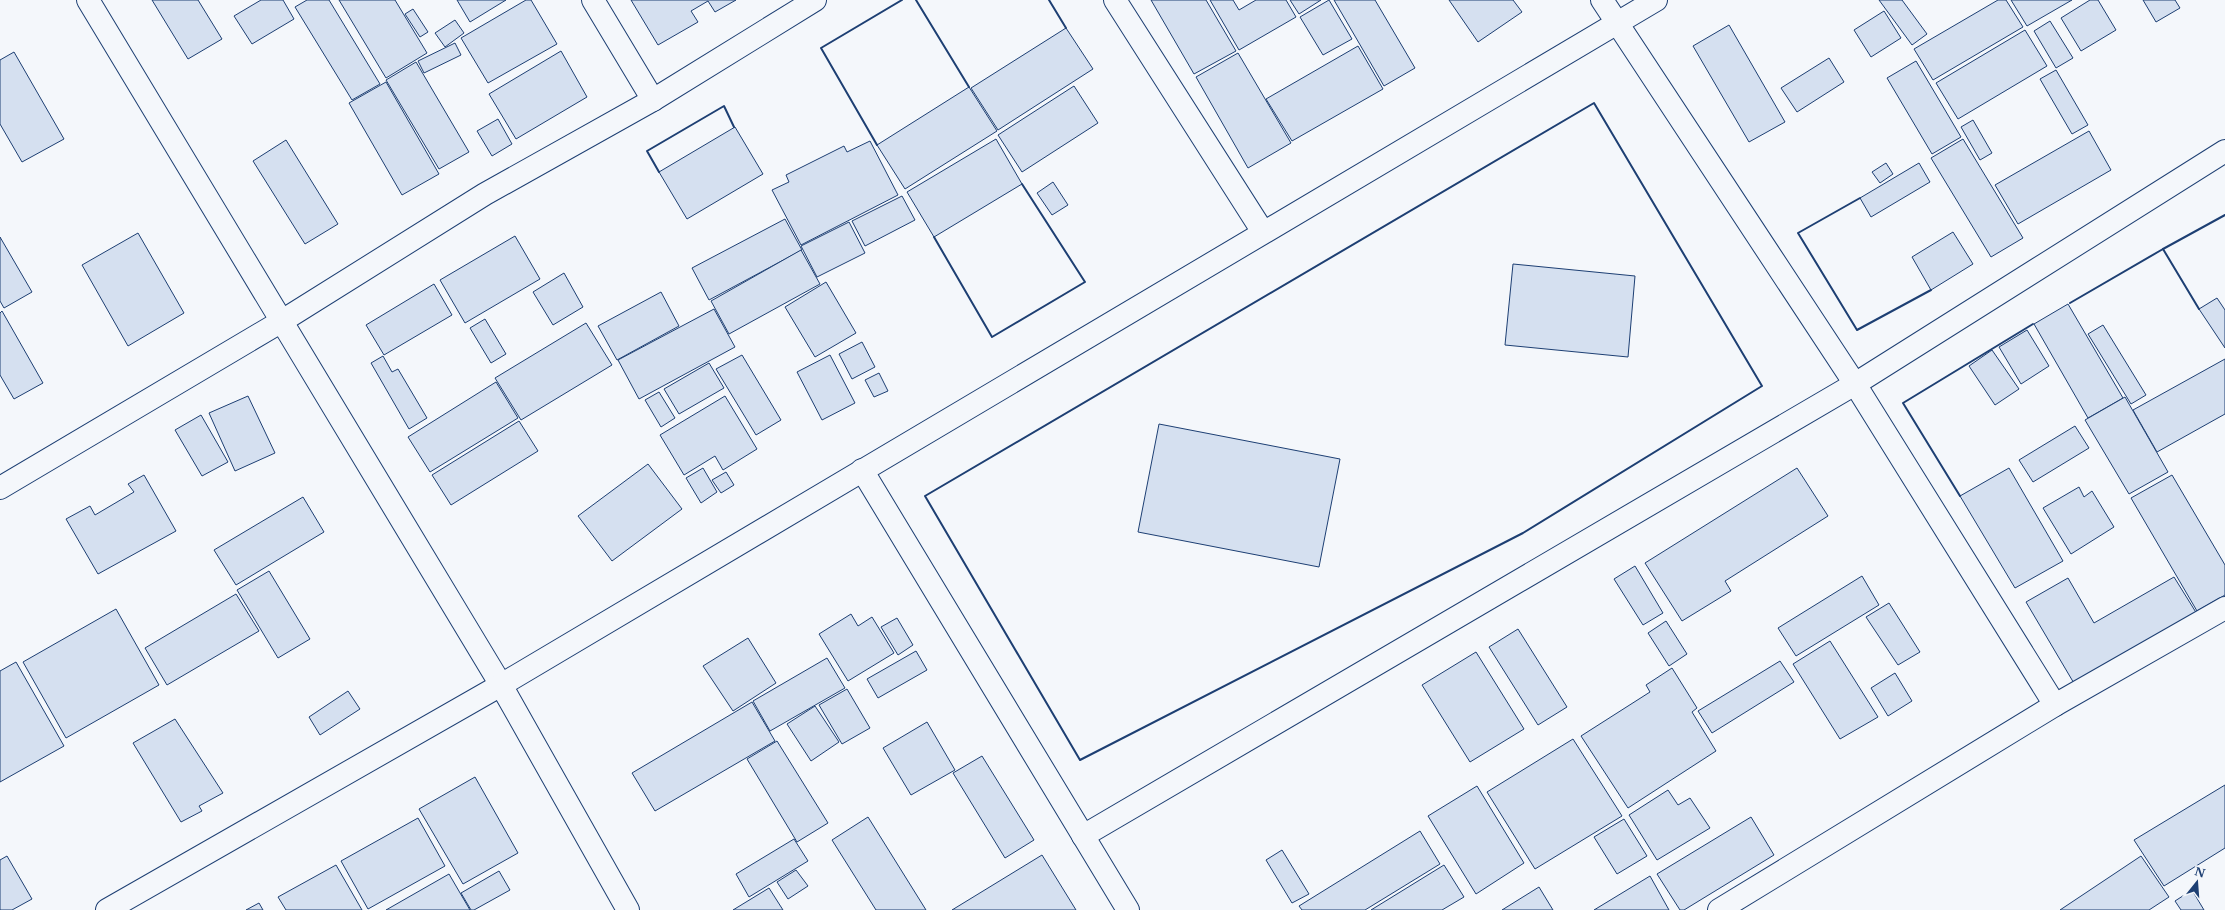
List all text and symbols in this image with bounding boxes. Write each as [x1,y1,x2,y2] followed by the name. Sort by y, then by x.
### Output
[2177,862,2217,902] north arrow
[2193,864,2208,881] text: N

